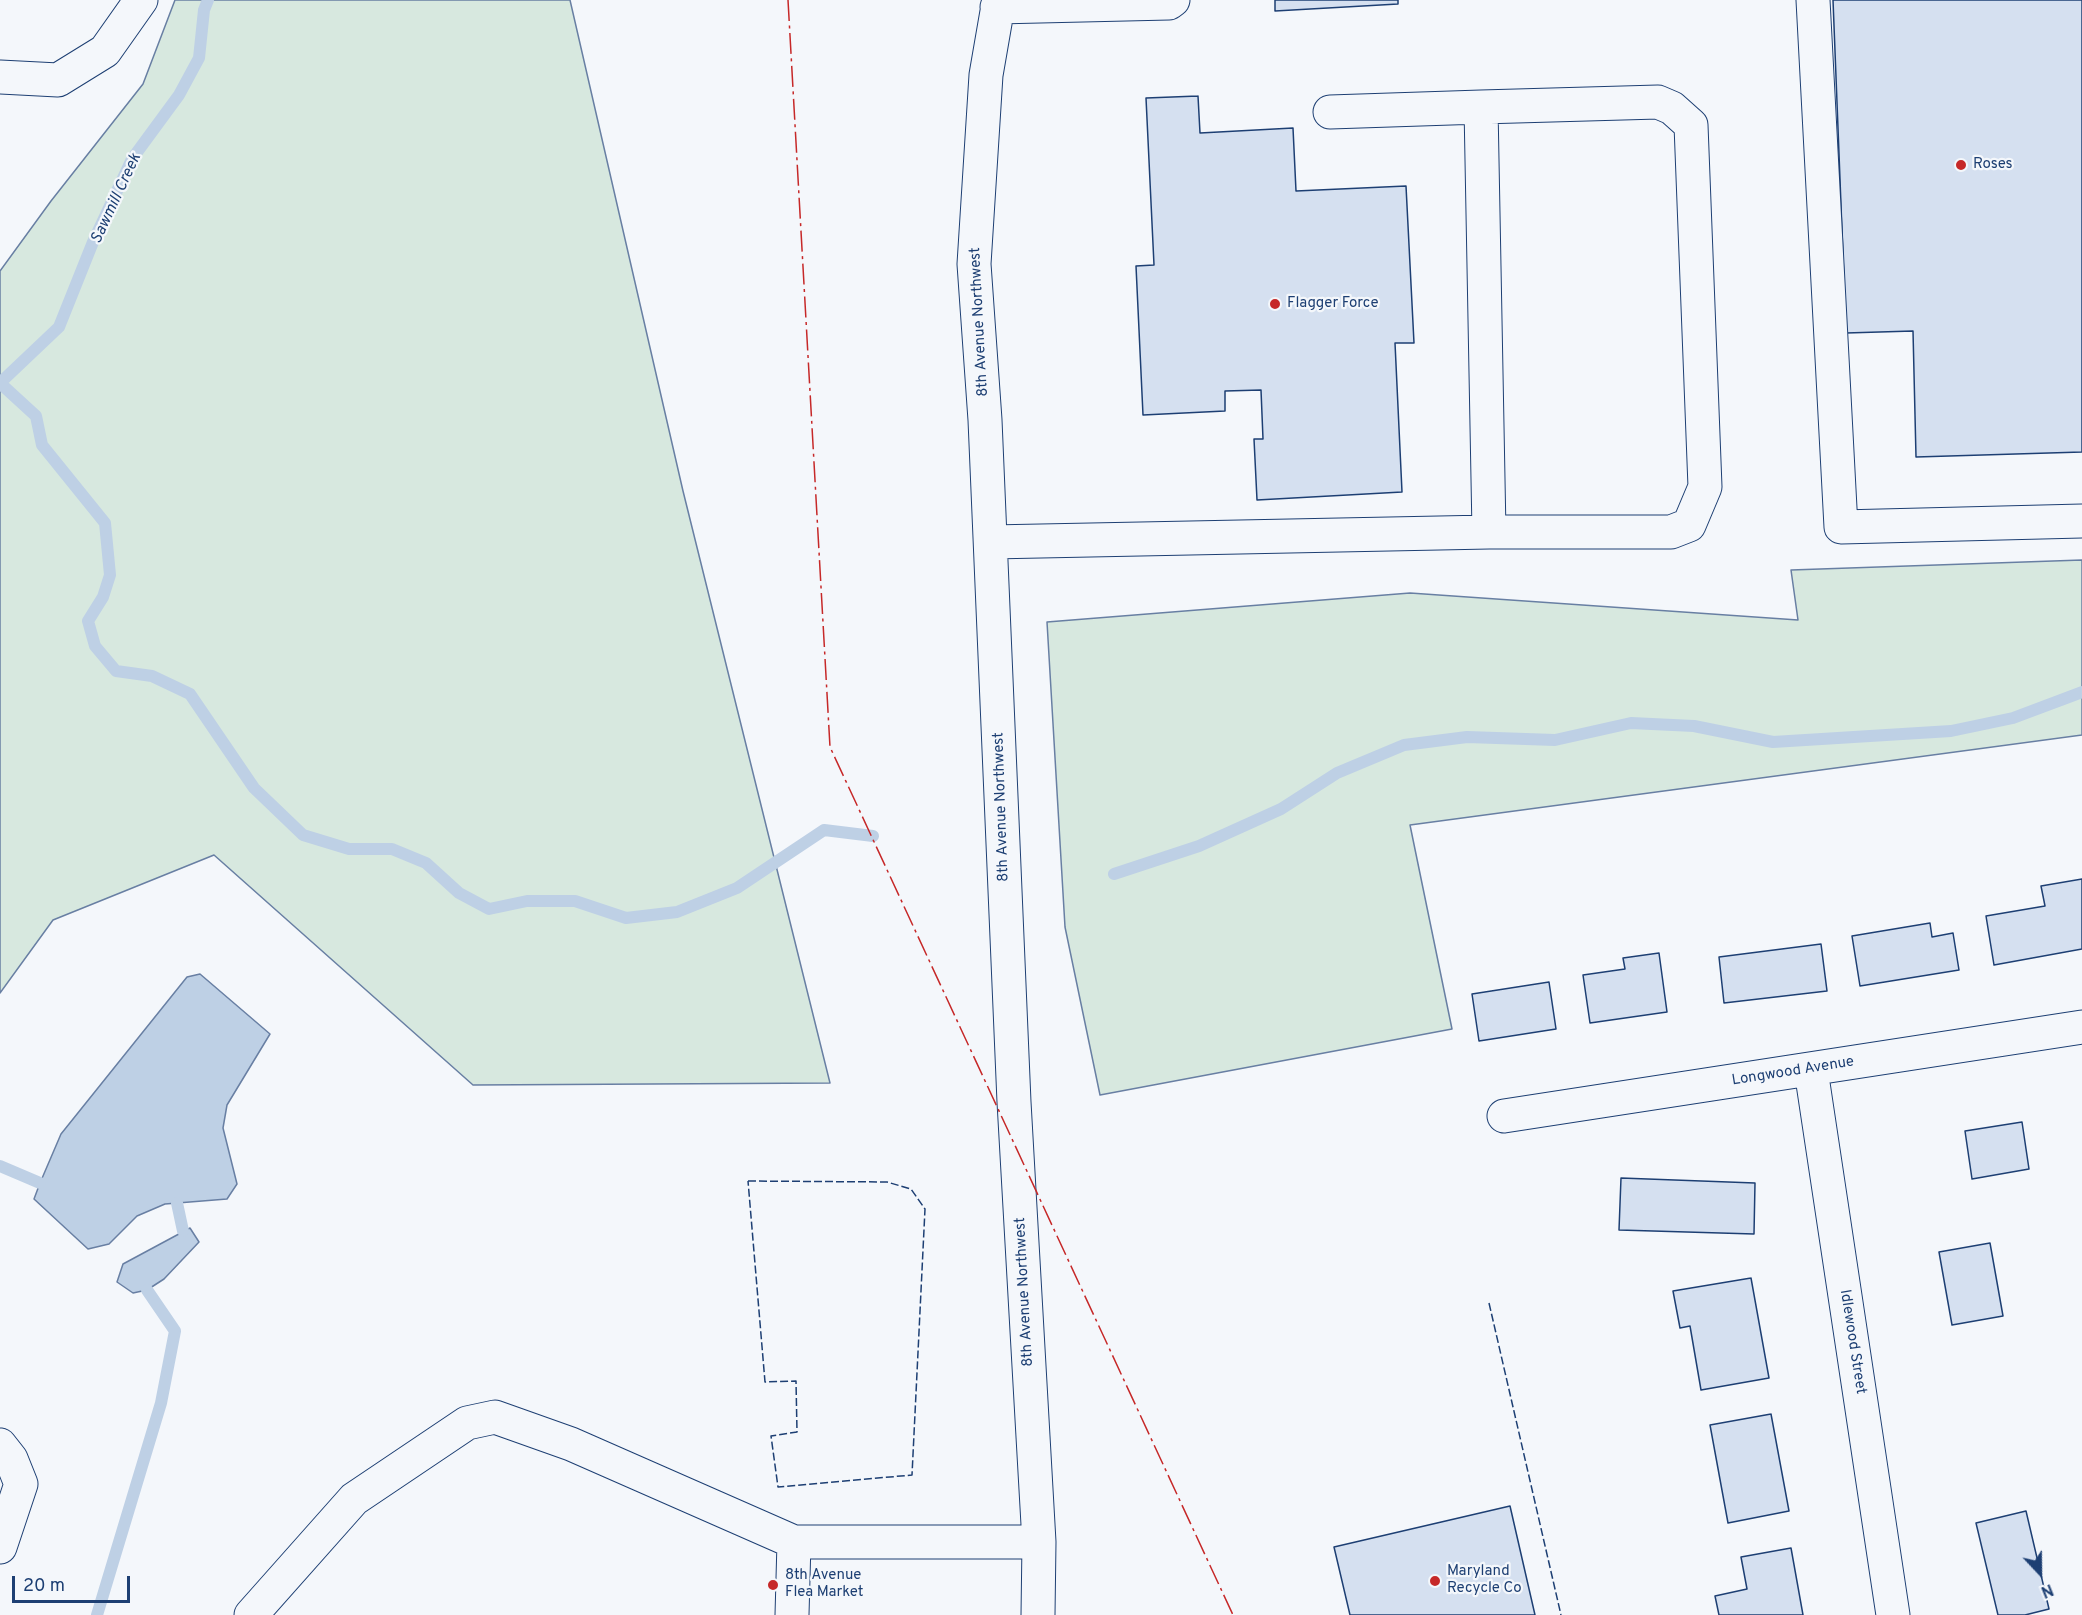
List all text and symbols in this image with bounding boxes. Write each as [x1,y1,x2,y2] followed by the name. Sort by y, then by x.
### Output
[88,151,146,247] water label: Sawmill Creek
[1973,156,2013,174] place label: Roses
[1954,158,1968,172] marker: Roses
[967,247,993,397] street label: 8th Avenue Northwest
[1287,295,1378,313] place label: Flagger Force
[1268,297,1282,311] marker: Flagger Force
[990,732,1014,882] street label: 8th Avenue Northwest
[1731,1053,1855,1091] street label: Longwood Avenue
[1012,1217,1038,1367] street label: 8th Avenue Northwest
[1835,1288,1869,1396] street label: Idlewood Street
[2010,1543,2070,1603] north arrow
[1447,1563,1522,1598] place label: Maryland Recycle Co
[15,1564,134,1602] scale bar
[785,1567,863,1602] place label: 8th Avenue Flea Market
[1428,1574,1442,1588] marker: Maryland Recycle Co
[23,1575,65,1598] text: 20 m
[766,1578,780,1592] marker: 8th Avenue Flea Market
[2038,1578,2056,1601] text: N

